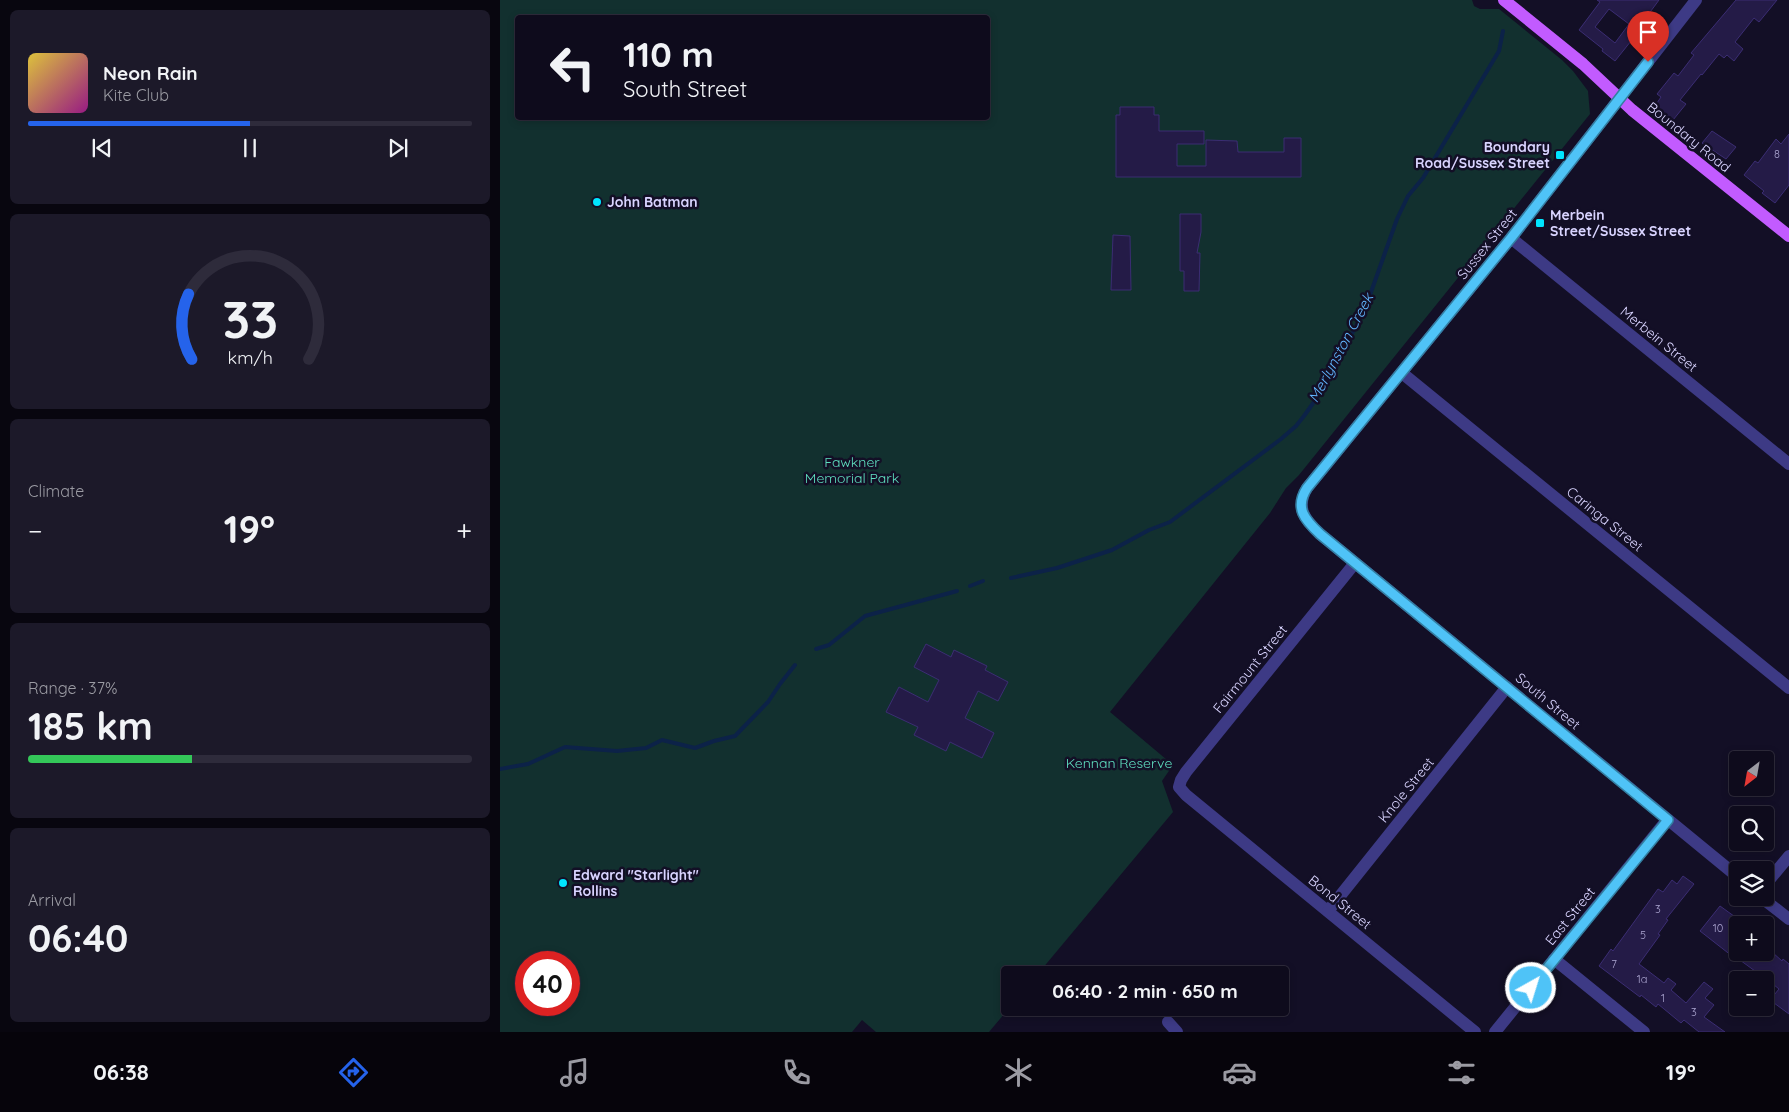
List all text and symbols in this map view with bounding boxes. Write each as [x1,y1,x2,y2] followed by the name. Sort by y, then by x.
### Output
[1627,11,1669,62] pin
[1634,18,1662,46] icon: arrive
[623,32,714,76] text: 110 m
[540,35,605,100] icon: left
[103,61,198,85] text: Neon Rain
[623,75,747,103] text: South Street
[103,85,169,105] text: Kite Club
[1644,98,1734,176] street label: Boundary Road
[88,134,116,162] icon: previous
[236,134,264,162] icon: pause
[384,134,412,162] icon: next
[1415,138,1550,172] place label: Boundary Road/Sussex Street
[1774,147,1780,161] house number: 8
[1554,149,1566,161] marker: Boundary Road/Sussex Street
[607,193,698,211] place label: John Batman
[591,196,603,208] marker: John Batman
[1453,205,1521,283] street label: Sussex Street
[1550,206,1691,240] place label: Merbein Street/Sussex Street
[1534,217,1546,229] marker: Merbein Street/Sussex Street
[222,286,278,351] text: 33
[1304,288,1378,406] water label: Merlynston Creek
[1617,302,1702,376] street label: Merbein Street
[227,346,273,368] text: km/h
[805,453,899,487] park label: Fawkner Memorial Park
[28,481,84,501] text: Climate
[1563,483,1647,556] street label: Caringa Street
[224,505,275,553] text: 19°
[28,513,43,548] text: −
[456,513,472,548] text: +
[1209,621,1291,717] street label: Fairmount Street
[1512,669,1584,733] street label: South Street
[28,678,117,698] text: Range · 37%
[28,702,153,750] text: 185 km
[1729,751,1774,796] north arrow
[1729,751,1774,1016] map controls
[1374,753,1438,826] street label: Knole Street
[1066,754,1172,772] park label: Kennan Reserve
[1729,806,1774,851] button: search
[1729,861,1774,906] button: layers
[573,866,699,900] place label: Edward "Starlight" Rollins
[1305,871,1375,933] street label: Bond Street
[557,877,569,889] marker: Edward "Starlight" Rollins
[1541,883,1599,949] street label: East Street
[28,890,76,910] text: Arrival
[1655,902,1661,916] house number: 3
[28,914,128,962] text: 06:40
[1729,916,1774,961] button: +
[1713,921,1723,935] house number: 10
[1640,928,1646,942] house number: 5
[515,951,580,1016] speed limit sign: 40
[1611,957,1617,971] house number: 7
[1504,961,1556,1013] position arrow
[1729,971,1774,1016] button: −
[1637,972,1647,986] house number: 1a
[1052,979,1238,1003] text: 06:40 · 2 min · 650 m
[1661,991,1665,1005] house number: 1
[1691,1005,1697,1019] house number: 3
[336,1055,371,1090] icon: directions
[557,1055,592,1090] icon: music
[779,1055,814,1090] icon: phone
[1001,1055,1036,1090] icon: climate
[1222,1055,1257,1090] icon: car
[1444,1055,1479,1090] icon: filters
[93,1058,149,1086] text: 06:38
[1666,1058,1696,1086] text: 19°

